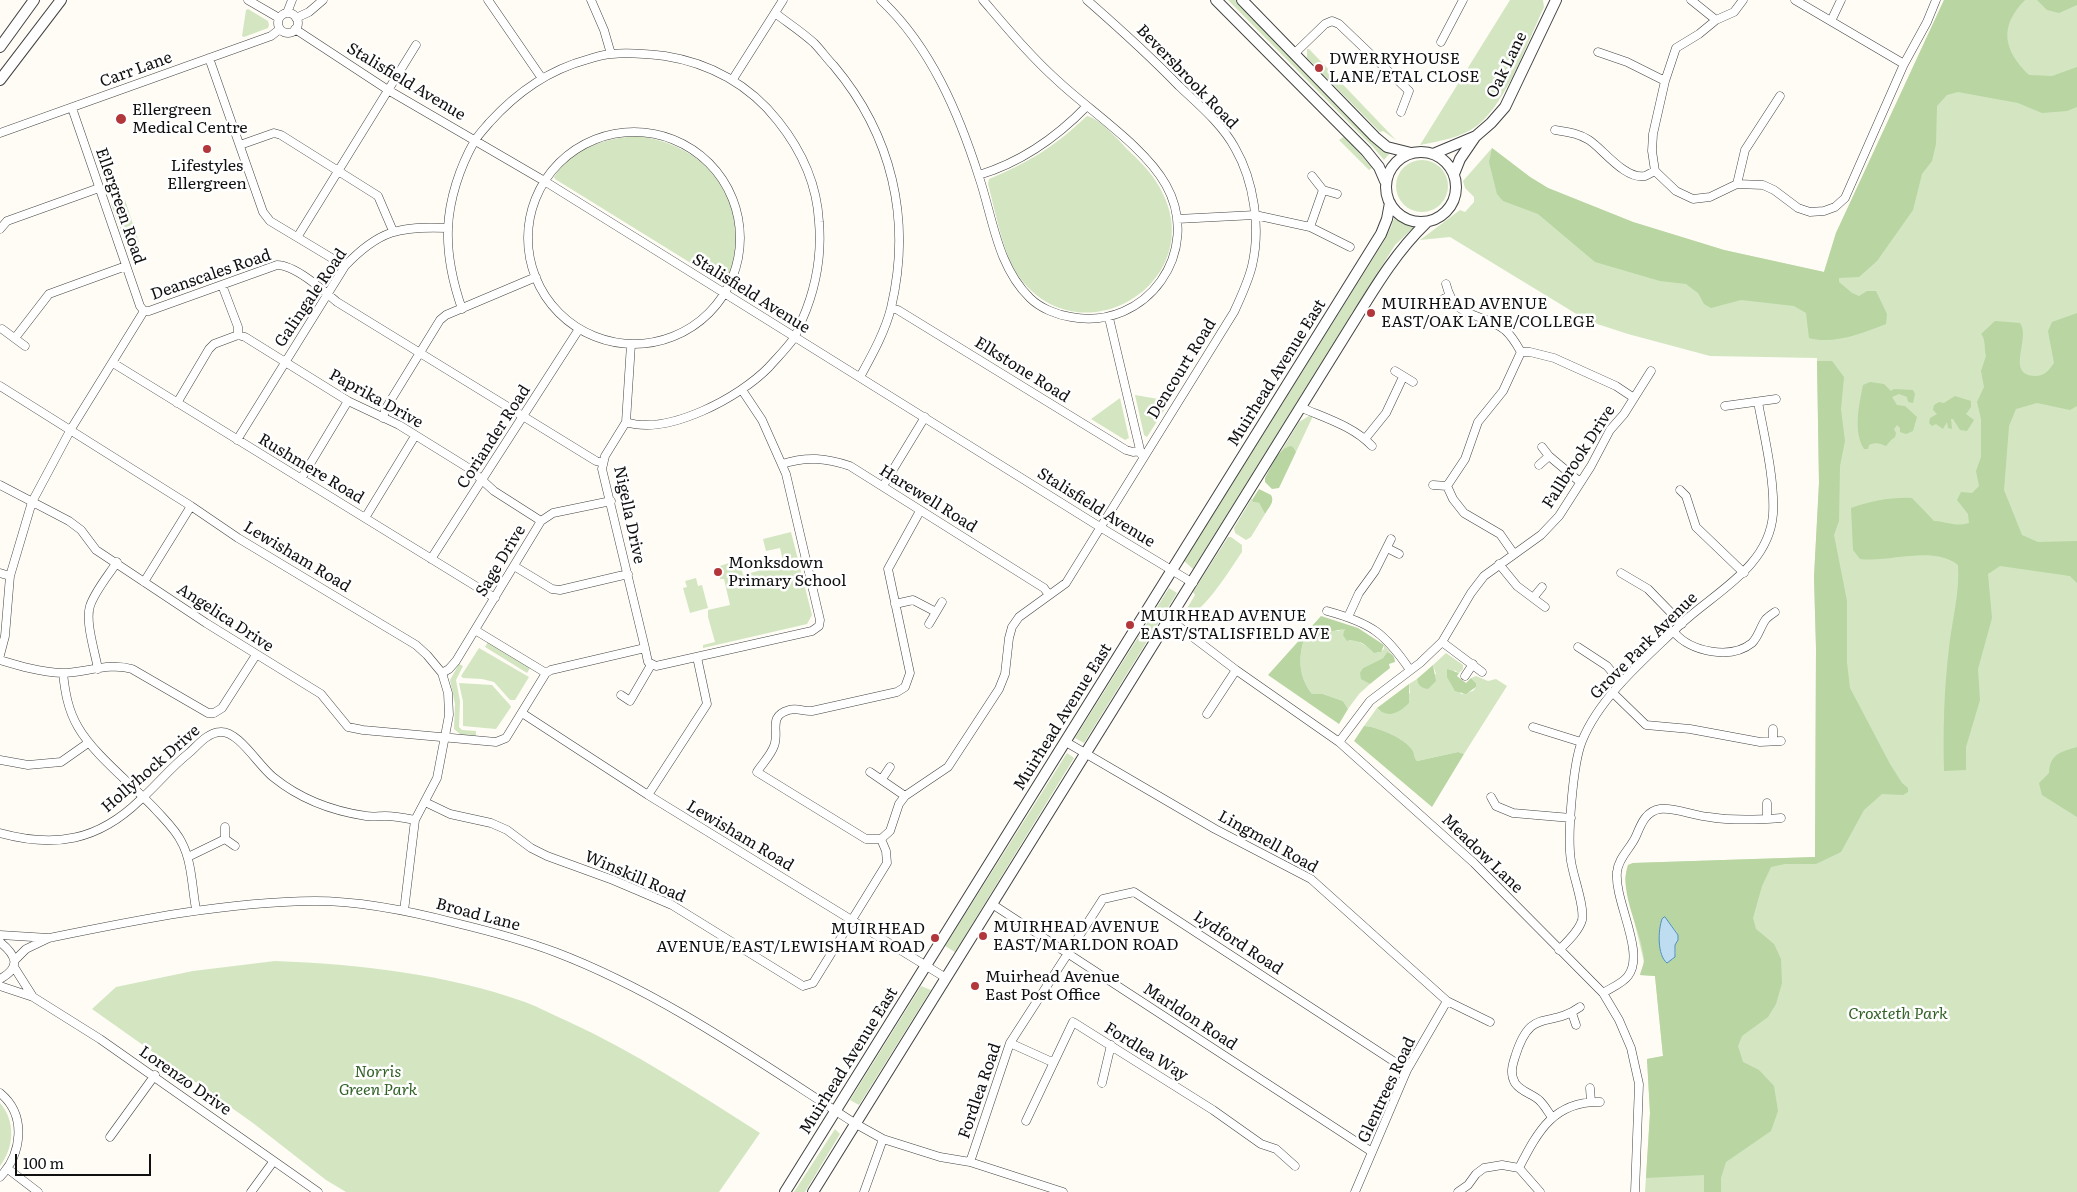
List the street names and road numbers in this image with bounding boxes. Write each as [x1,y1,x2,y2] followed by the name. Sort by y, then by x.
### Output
[1132,21,1242,133] street label: Beversbrook Road
[1483,29,1531,101] street label: Oak Lane
[343,39,469,125] street label: Stalisfield Avenue
[97,48,175,92] street label: Carr Lane
[91,145,149,267] street label: Ellergreen Road
[148,245,274,305] street label: Deanscales Road
[271,245,351,351] street label: Galingale Road
[689,250,813,338] street label: Stalisfield Avenue
[1224,296,1330,450] street label: Muirhead Avenue East
[1144,315,1220,423] street label: Dencourt Road
[971,333,1073,407] street label: Elkstone Road
[326,365,426,433] street label: Paprika Drive
[453,382,535,492] street label: Coriander Road
[1539,402,1619,512] street label: Fallbrook Drive
[255,430,367,508] street label: Rushmere Road
[876,461,980,537] street label: Harewell Road
[609,464,649,566] street label: Nigella Drive
[1034,464,1158,552] street label: Stalisfield Avenue
[240,518,354,596] street label: Lewisham Road
[472,522,530,600] street label: Sage Drive
[173,580,277,656] street label: Angelica Drive
[1586,588,1702,704] street label: Grove Park Avenue
[1010,640,1116,794] street label: Muirhead Avenue East
[98,721,204,817] street label: Hollyhock Drive
[683,797,797,875] street label: Lewisham Road
[1215,807,1321,877] street label: Lingmell Road
[1437,810,1527,898] street label: Meadow Lane
[582,847,688,907] street label: Winskill Road
[434,895,522,935] street label: Broad Lane
[1190,907,1286,979] street label: Lydford Road
[1139,980,1241,1054] street label: Marldon Road
[796,984,902,1138] street label: Muirhead Avenue East
[1101,1019,1191,1085] street label: Fordlea Way
[1354,1034,1420,1146] street label: Glentrees Road
[955,1041,1005,1141] street label: Fordlea Road
[135,1042,235,1120] street label: Lorenzo Drive

